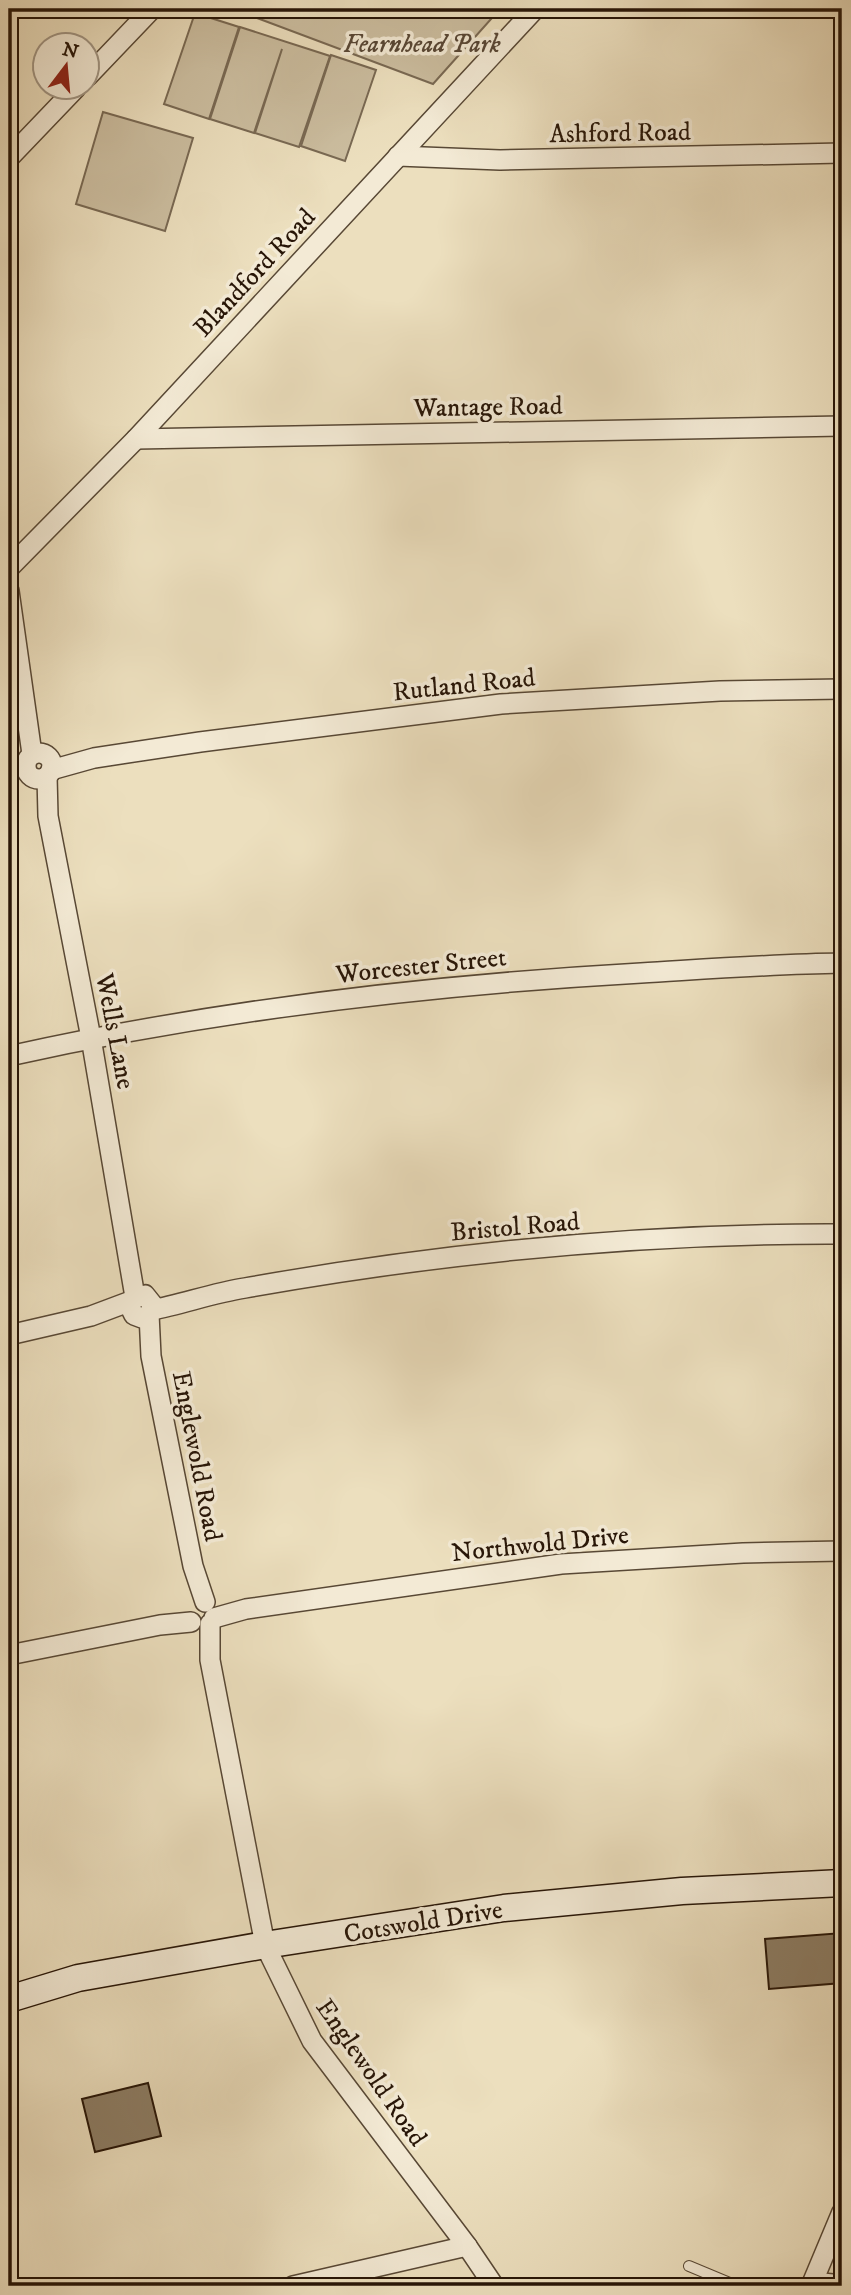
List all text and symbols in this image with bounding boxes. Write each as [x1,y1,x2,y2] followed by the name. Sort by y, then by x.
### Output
[343,28,501,61] park label: Fearnhead Park
[32,32,102,102] north arrow
[60,38,81,64] text: N
[549,116,691,151] street label: Ashford Road
[187,202,323,344] street label: Blandford Road
[412,390,563,425] street label: Wantage Road
[391,662,537,709] street label: Rutland Road
[333,941,508,992] street label: Worcester Street
[87,970,142,1092] street label: Wells Lane
[449,1205,581,1250] street label: Bristol Road
[164,1368,229,1544] street label: Englewold Road
[450,1519,631,1570] street label: Northwold Drive
[341,1894,505,1951] street label: Cotswold Drive
[308,1993,434,2153] street label: Englewold Road

